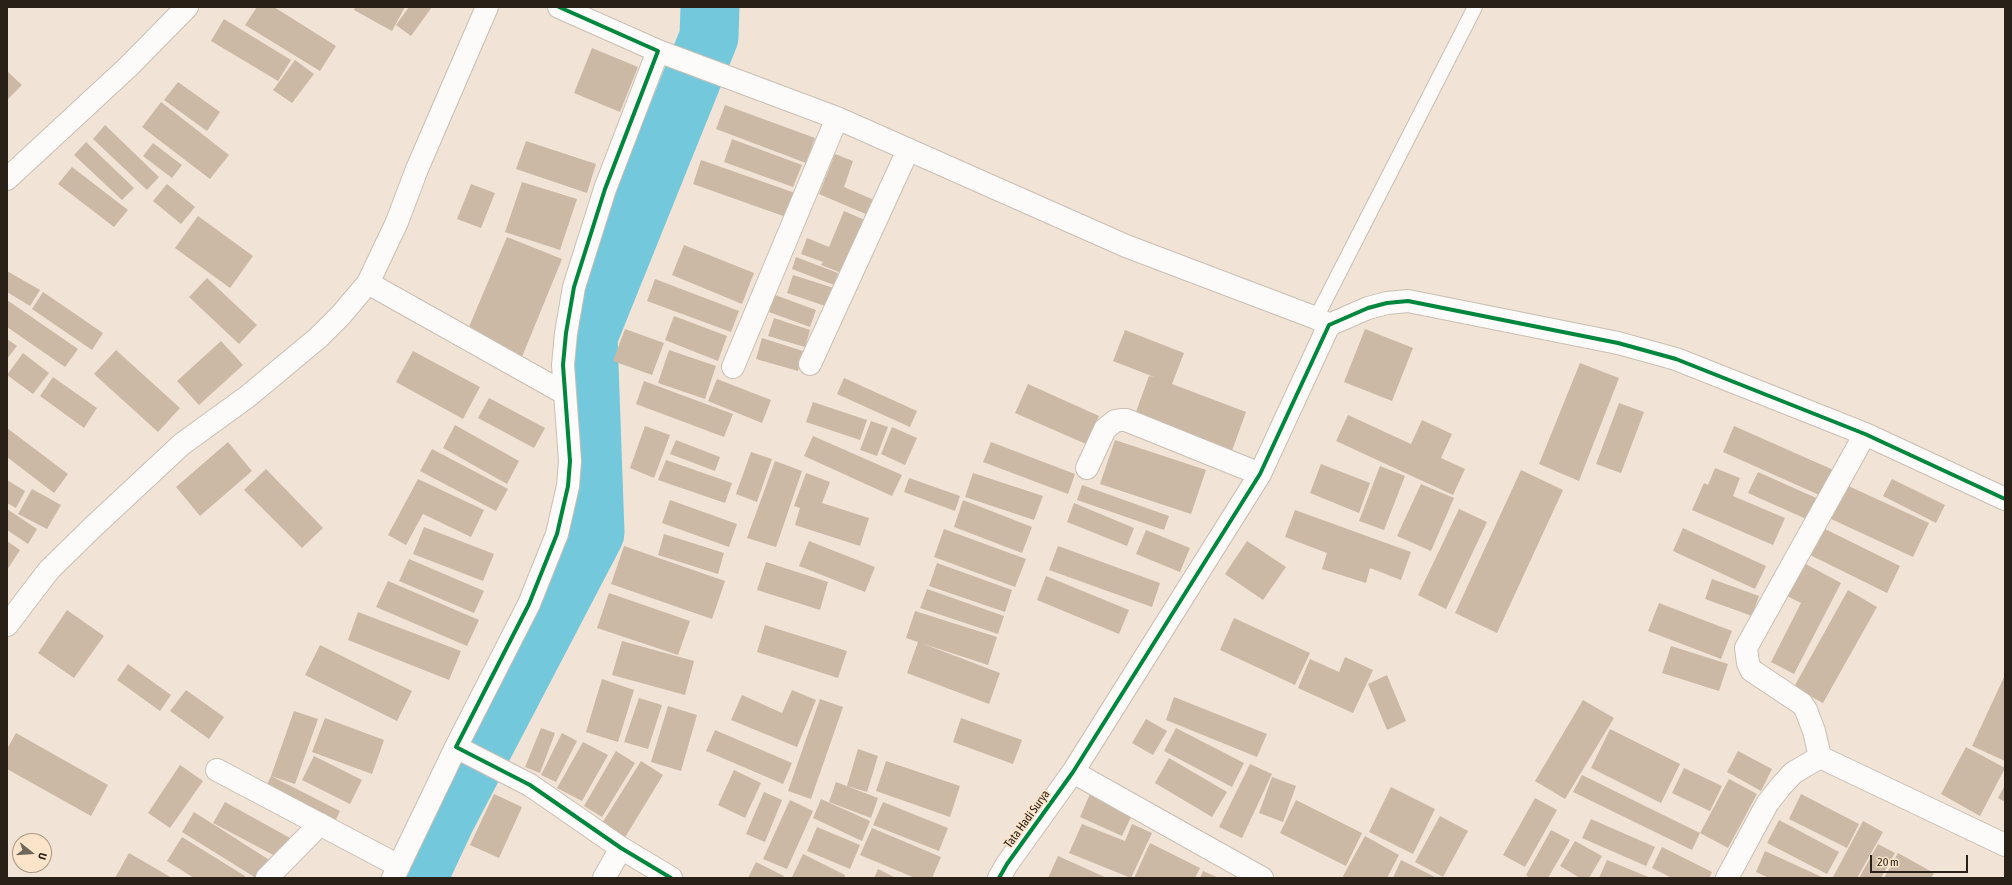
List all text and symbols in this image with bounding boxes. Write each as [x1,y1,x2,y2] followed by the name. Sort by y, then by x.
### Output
[1001,787,1053,851] street label: Tata Hadi Surya
[12,833,52,873] north arrow
[1872,847,1970,873] scale bar
[36,851,49,861] text: U
[1877,855,1899,869] text: 20 m

